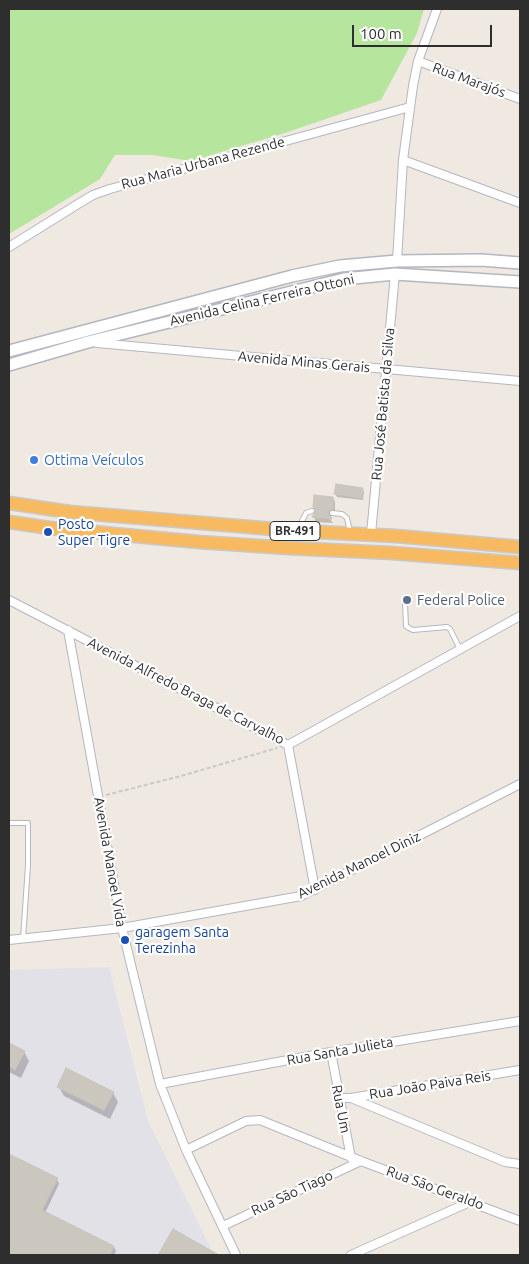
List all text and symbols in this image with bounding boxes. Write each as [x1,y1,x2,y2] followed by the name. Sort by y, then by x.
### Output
[354,15,494,47] scale bar
[360,25,402,42] text: 100 m
[430,59,508,101] street label: Rua Marajós
[119,133,287,193] street label: Rua Maria Urbana Rezende
[168,271,356,329] street label: Avenida Celina Ferreira Ottoni
[368,327,398,481] street label: Rua José Batista da Silva
[237,348,371,376] street label: Avenida Minas Gerais
[44,452,144,468] place label: Ottima Veículos
[28,454,40,466] marker: Ottima Veículos
[58,516,130,548] place label: Posto Super Tigre
[270,522,320,540] road number: BR-491
[42,526,54,538] marker: Posto Super Tigre
[417,592,505,608] place label: Federal Police
[401,594,413,606] marker: Federal Police
[85,634,287,748] street label: Avenida Alfredo Braga de Carvalho
[90,796,130,928] street label: Avenida Manoel Vida
[295,828,423,902] street label: Avenida Manoel Diniz
[135,924,229,956] place label: garagem Santa Terezinha
[119,934,131,946] marker: garagem Santa Terezinha
[285,1033,395,1069] street label: Rua Santa Julieta
[368,1067,492,1103] street label: Rua João Paiva Reis
[328,1083,354,1135] street label: Rua Um
[384,1163,486,1213] street label: Rua São Geraldo
[249,1167,335,1219] street label: Rua São Tiago

